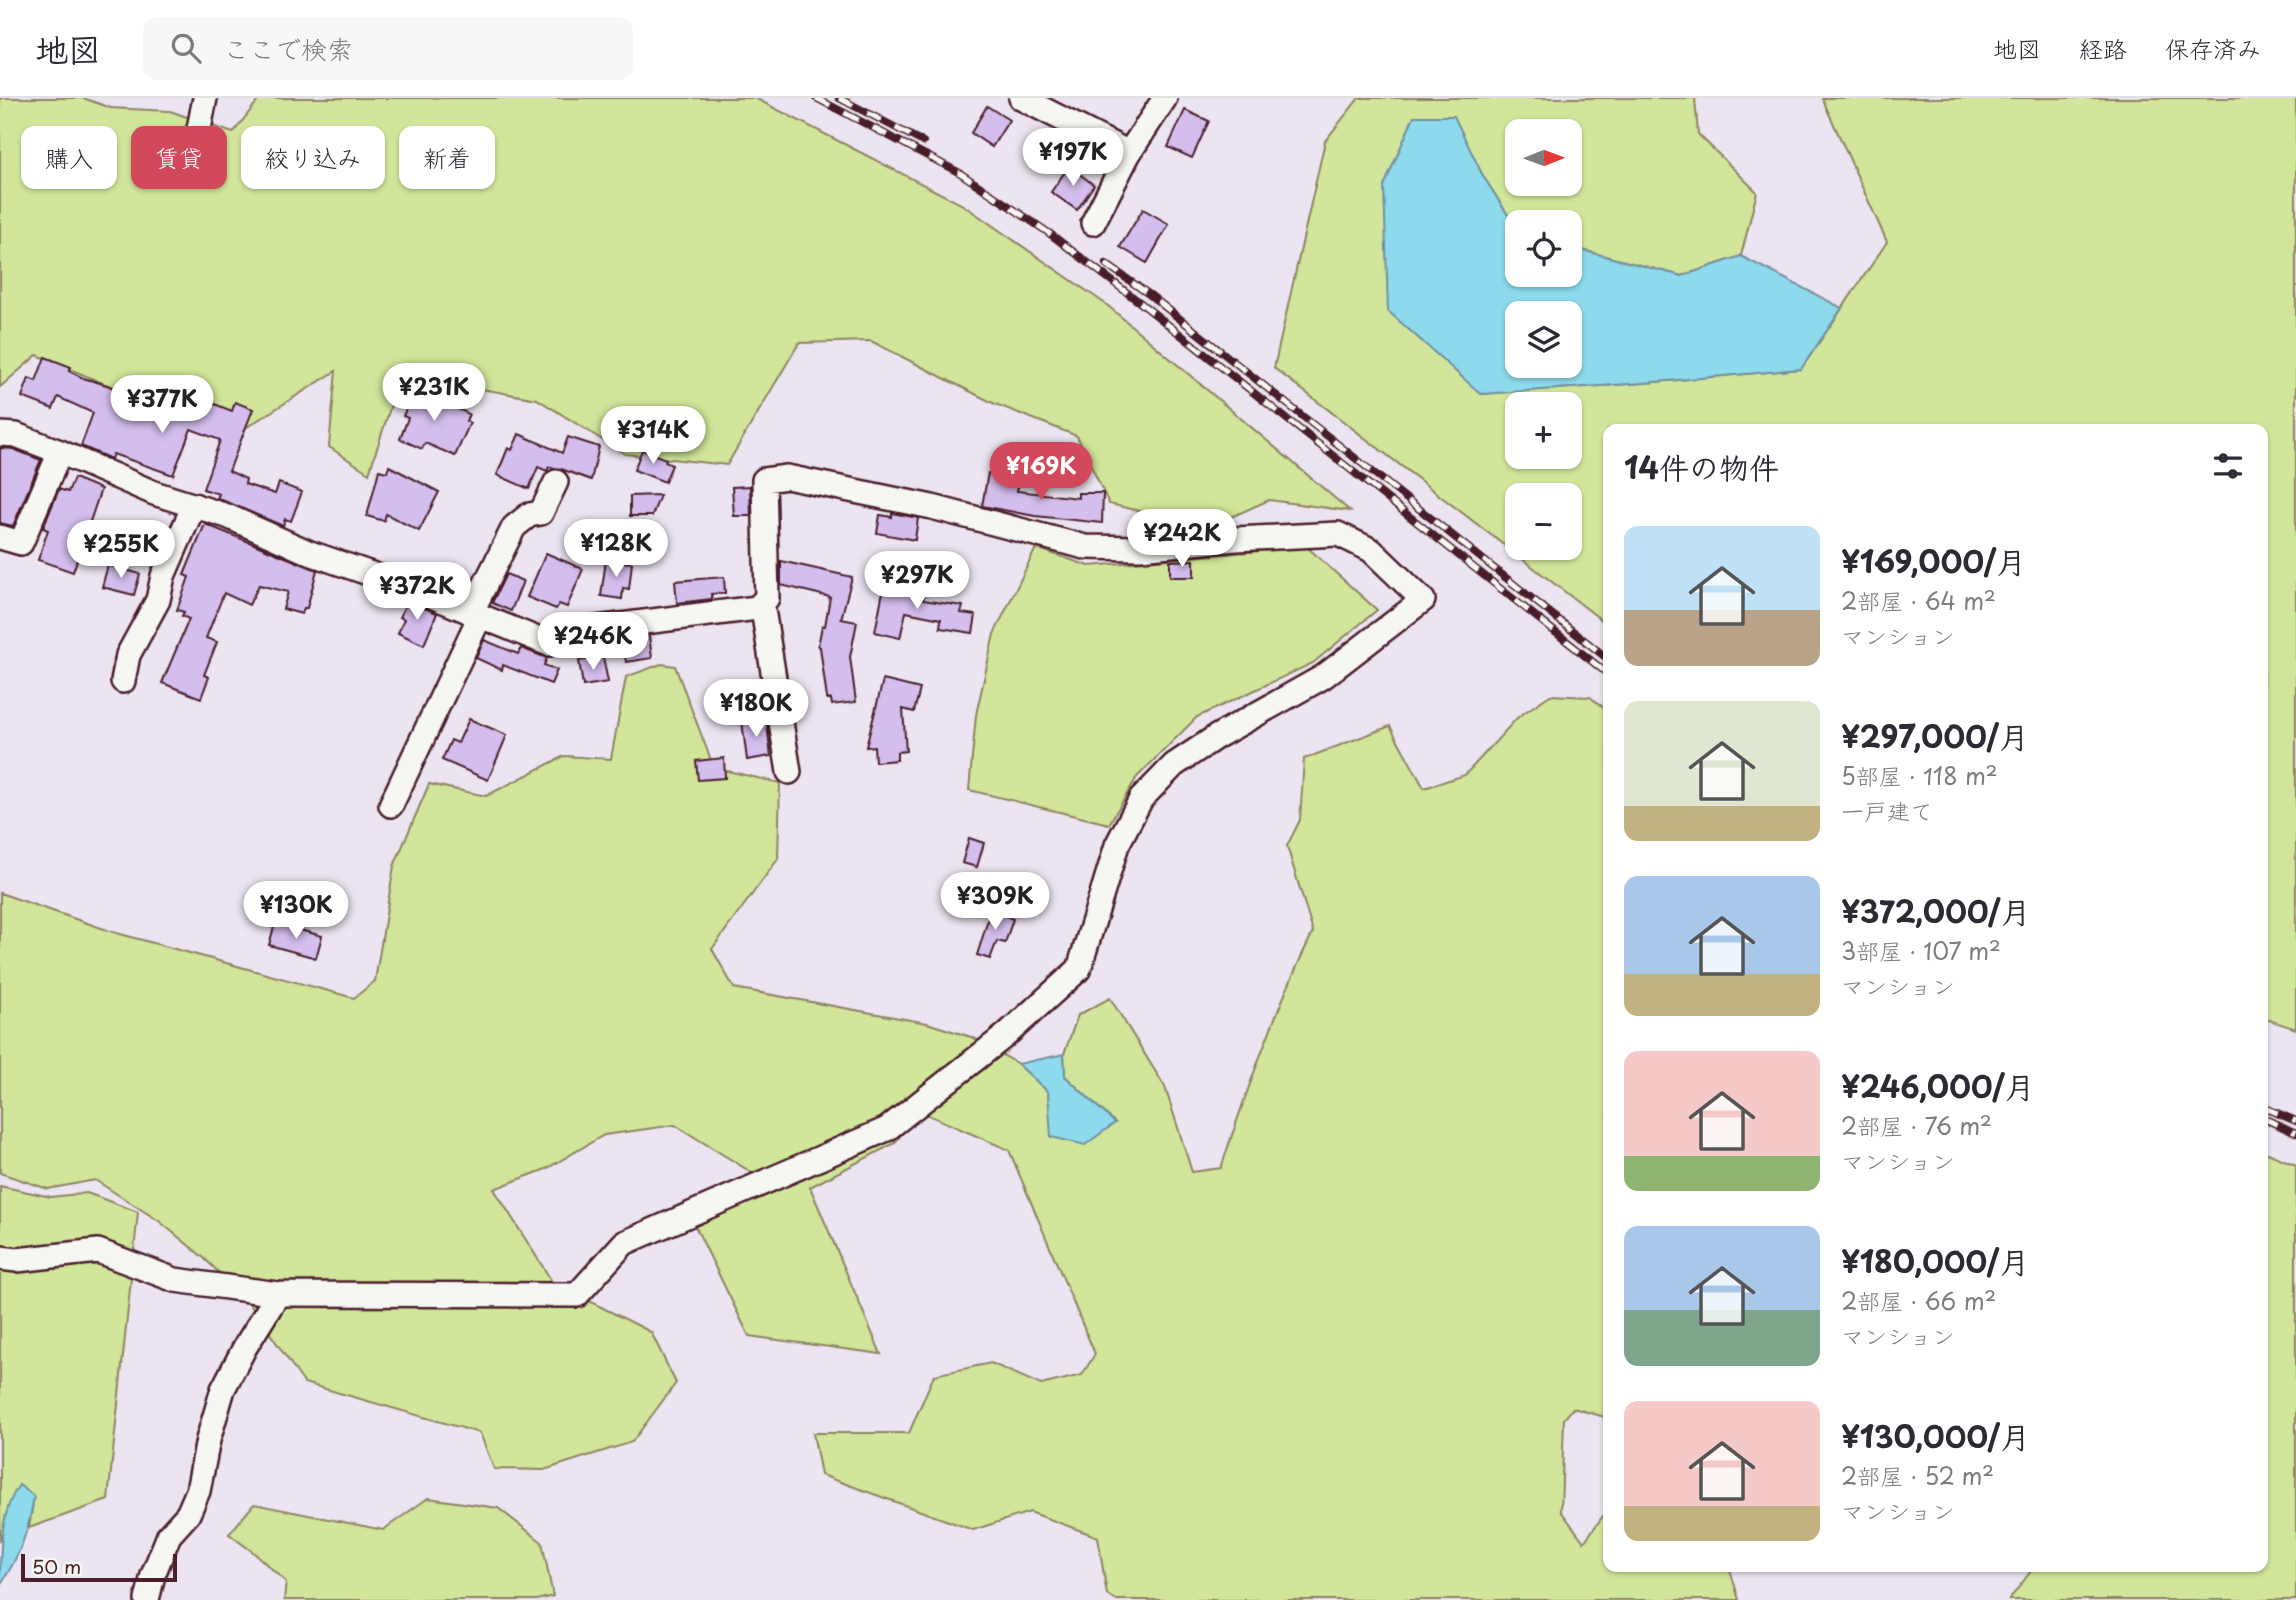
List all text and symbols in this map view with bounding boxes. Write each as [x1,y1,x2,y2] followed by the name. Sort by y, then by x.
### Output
[143,17,633,80] search box
[35,23,101,73] text: 地図
[167,29,205,67] icon: search
[223,29,353,68] text: ここで検索
[1993,30,2041,66] text: 地図
[2079,30,2127,66] text: 経路
[2165,30,2261,66] text: 保存済み
[1505,119,1582,196] north arrow
[1505,119,1582,560] map controls
[21,126,117,189] chip: 購入
[131,126,227,189] chip: 賃貸
[241,126,385,189] chip: 絞り込み
[399,126,495,189] chip: 新着
[1024,129,1122,188] pin: ¥197K
[1039,133,1107,168] text: ¥197K
[1505,210,1582,287] button: locate
[1505,301,1582,378] button: layers
[385,364,483,423] pin: ¥231K
[398,368,470,403] text: ¥231K
[113,376,211,435] pin: ¥377K
[126,380,198,415] text: ¥377K
[1505,392,1582,469] button: +
[604,406,702,466] pin: ¥314K
[617,411,689,446] text: ¥314K
[992,442,1090,502] pin: ¥169K
[1624,444,1779,489] text: 14件の物件
[1006,447,1076,482] text: ¥169K
[2209,447,2247,485] icon: filters
[1505,483,1582,560] button: −
[1133,510,1231,569] pin: ¥242K
[1143,514,1221,549] text: ¥242K
[567,519,665,579] pin: ¥128K
[72,520,170,580] pin: ¥255K
[580,524,652,559] text: ¥128K
[83,525,159,560] text: ¥255K
[1841,538,2026,583] text: ¥169,000/月
[868,552,966,611] pin: ¥297K
[1680,554,1764,638] icon: home
[880,556,954,591] text: ¥297K
[368,562,466,622] pin: ¥372K
[379,567,455,602] text: ¥372K
[1841,583,1996,618] text: 2部屋 · 64 m²
[544,612,642,672] pin: ¥246K
[553,617,633,652] text: ¥246K
[1841,618,1955,653] text: マンション
[707,680,805,739] pin: ¥180K
[719,684,793,719] text: ¥180K
[1841,713,2029,758] text: ¥297,000/月
[1680,729,1764,813] icon: home
[1841,758,1998,793] text: 5部屋 · 118 m²
[1841,793,1933,828] text: 一戸建て
[946,872,1044,932] pin: ¥309K
[957,877,1033,912] text: ¥309K
[247,882,345,941] pin: ¥130K
[259,886,333,921] text: ¥130K
[1841,888,2031,933] text: ¥372,000/月
[1680,904,1764,988] icon: home
[1841,933,2001,968] text: 3部屋 · 107 m²
[1841,968,1955,1003] text: マンション
[1841,1063,2035,1108] text: ¥246,000/月
[1680,1079,1764,1163] icon: home
[1841,1108,1992,1143] text: 2部屋 · 76 m²
[1841,1143,1955,1178] text: マンション
[1841,1238,2029,1283] text: ¥180,000/月
[1680,1254,1764,1338] icon: home
[1841,1283,1996,1318] text: 2部屋 · 66 m²
[1841,1318,1955,1353] text: マンション
[1841,1413,2030,1458] text: ¥130,000/月
[1680,1429,1764,1513] icon: home
[1841,1458,1994,1493] text: 2部屋 · 52 m²
[1841,1493,1955,1528] text: マンション
[21,1551,177,1583] scale bar
[32,1552,81,1580] text: 50 m

